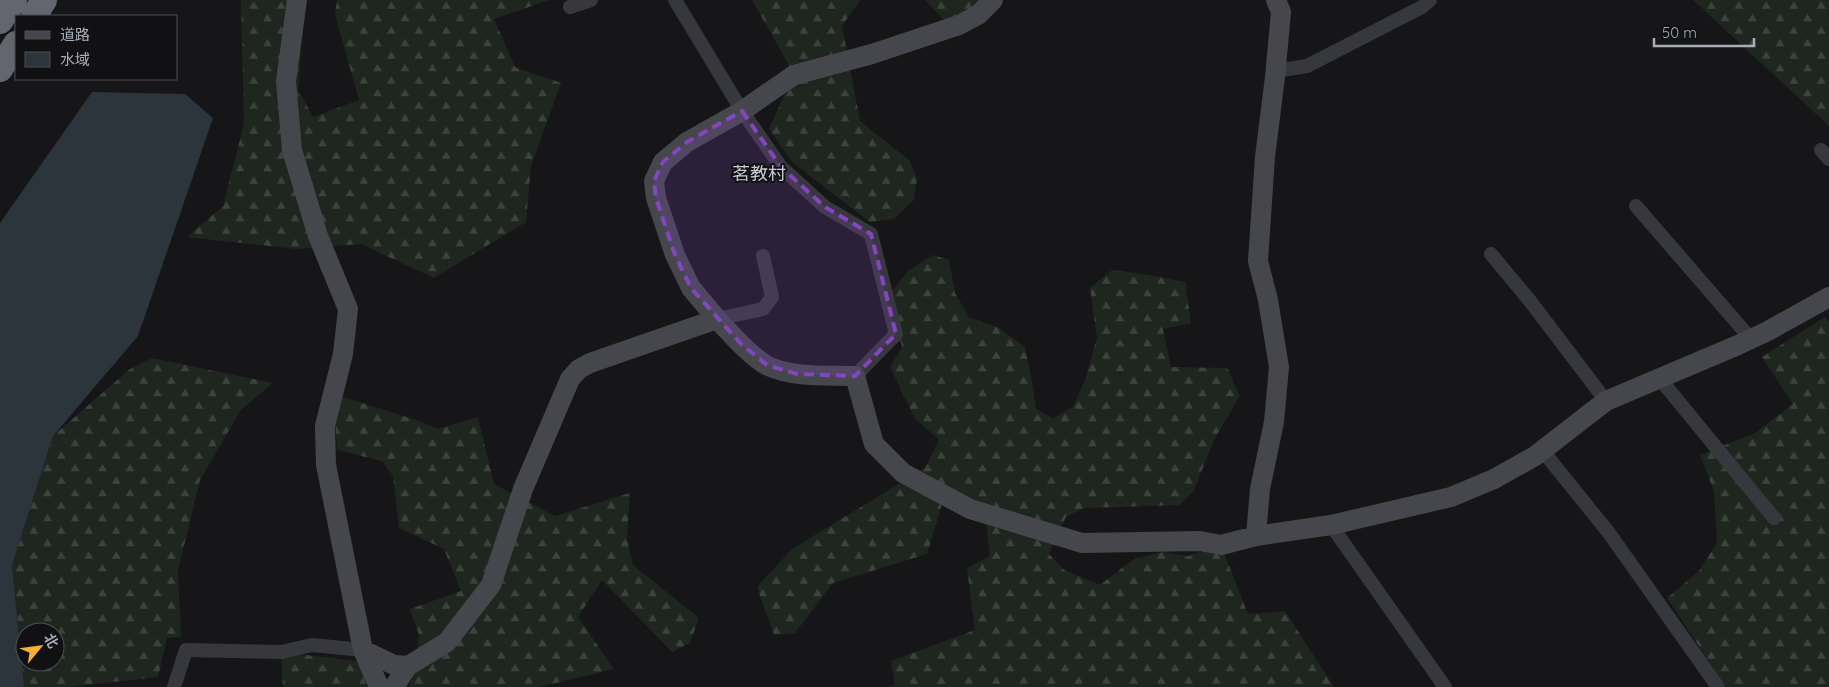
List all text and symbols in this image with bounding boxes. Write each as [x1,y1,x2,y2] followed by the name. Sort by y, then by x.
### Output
[15,15,178,80] legend
[1654,15,1754,47] scale bar
[1662,23,1697,42] text: 50 m
[60,25,90,44] text: 道路
[60,50,90,69] text: 水域
[732,162,786,185] district label: 茗教村
[15,622,65,672] north arrow
[40,630,63,651] text: 北

